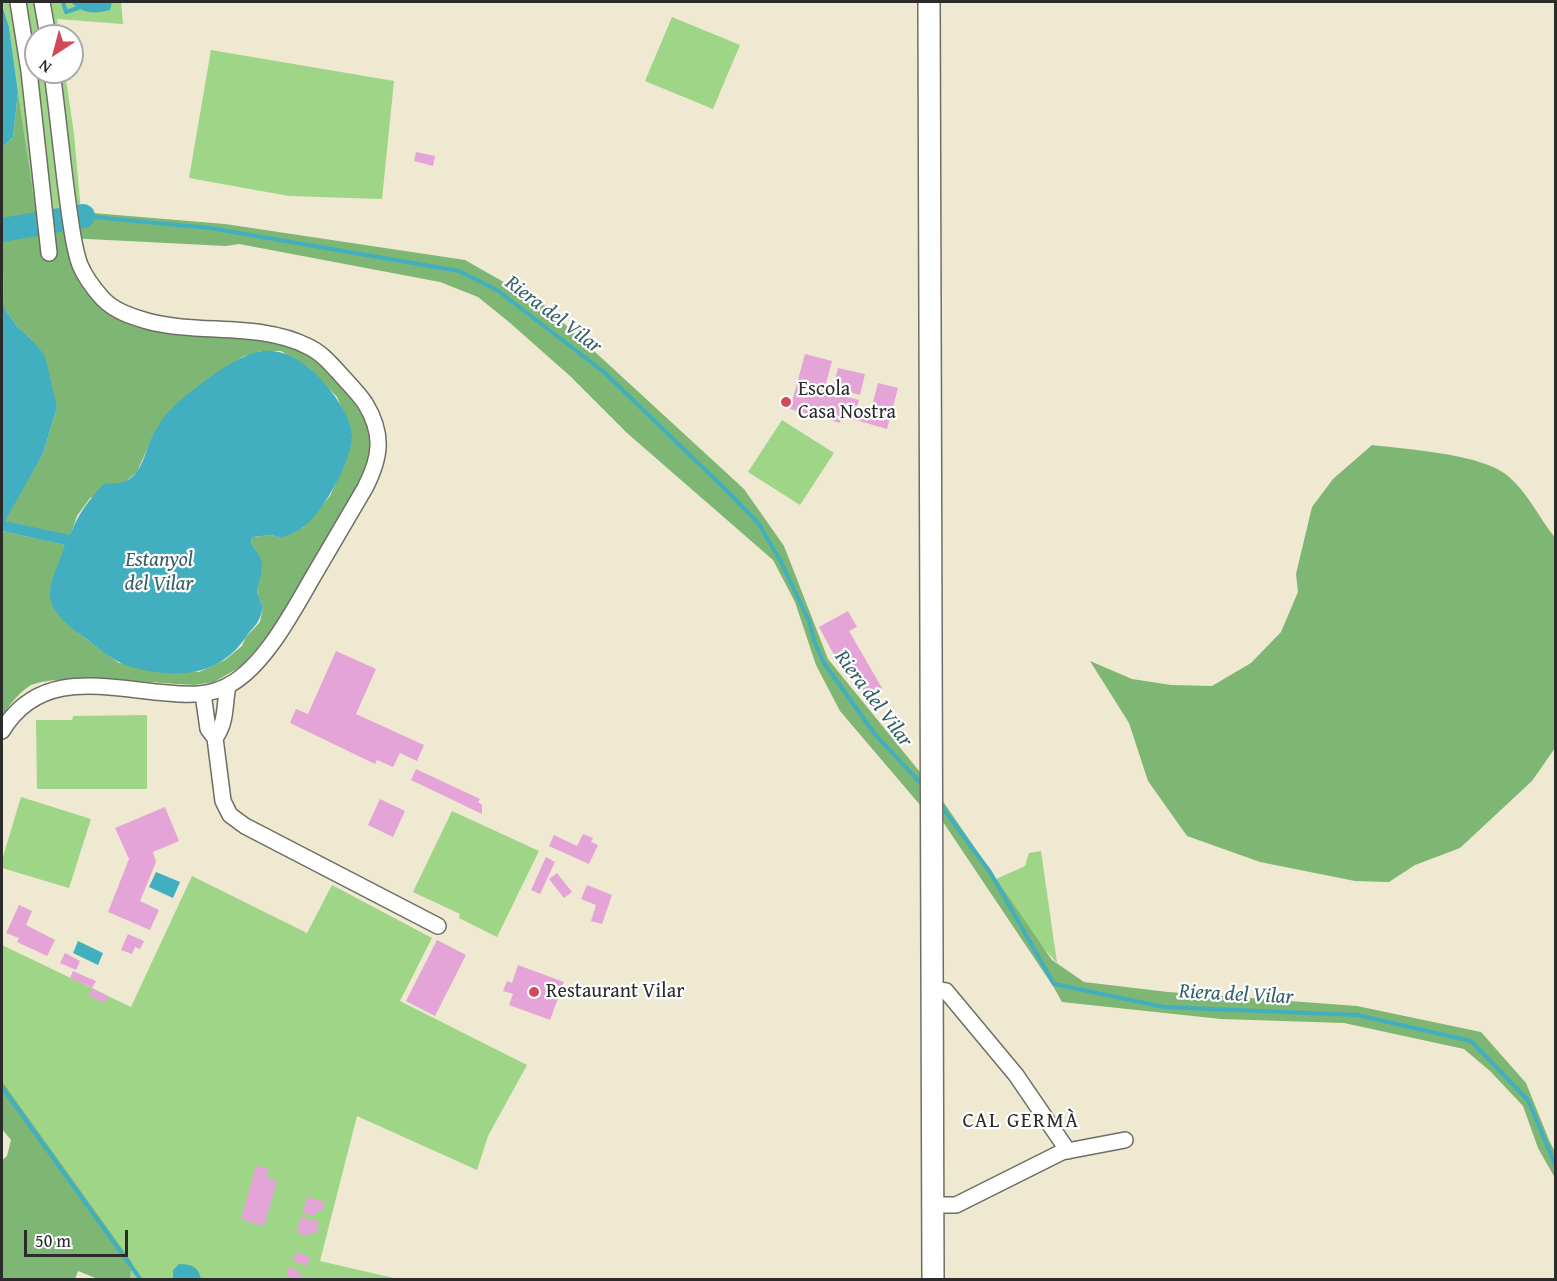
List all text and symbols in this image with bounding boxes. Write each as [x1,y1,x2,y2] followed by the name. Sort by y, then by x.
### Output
[24,24,84,84] north arrow
[33,54,56,80] text: N
[500,270,606,360] water label: Riera del Vilar
[798,378,896,425] place label: Escola Casa Nostra
[779,395,793,409] marker: Escola Casa Nostra
[125,548,193,598] water label: Estanyol del Vilar
[828,646,918,752] water label: Riera del Vilar
[1178,979,1294,1011] water label: Riera del Vilar
[546,980,684,1004] place label: Restaurant Vilar
[527,985,541,999] marker: Restaurant Vilar
[963,1109,1079,1135] district label: CAL GERMÀ
[27,1218,130,1256] scale bar
[35,1227,71,1254] text: 50 m

